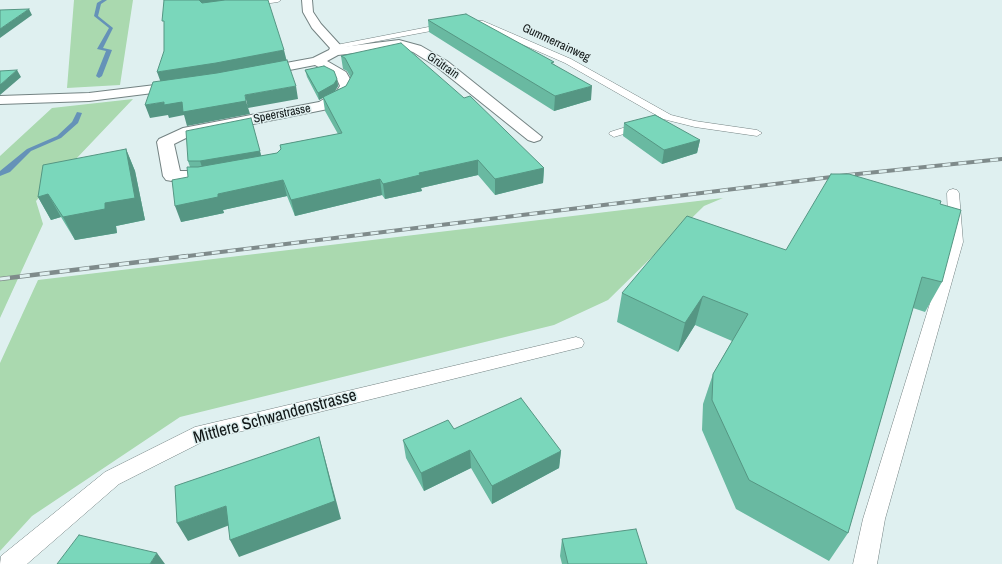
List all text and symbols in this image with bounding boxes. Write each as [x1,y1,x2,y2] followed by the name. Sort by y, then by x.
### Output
[520,21,592,65] street label: Gummerrainweg
[424,50,462,82] street label: Grütrain
[252,101,312,127] street label: Speerstrasse
[191,385,359,449] street label: Mittlere Schwandenstrasse

